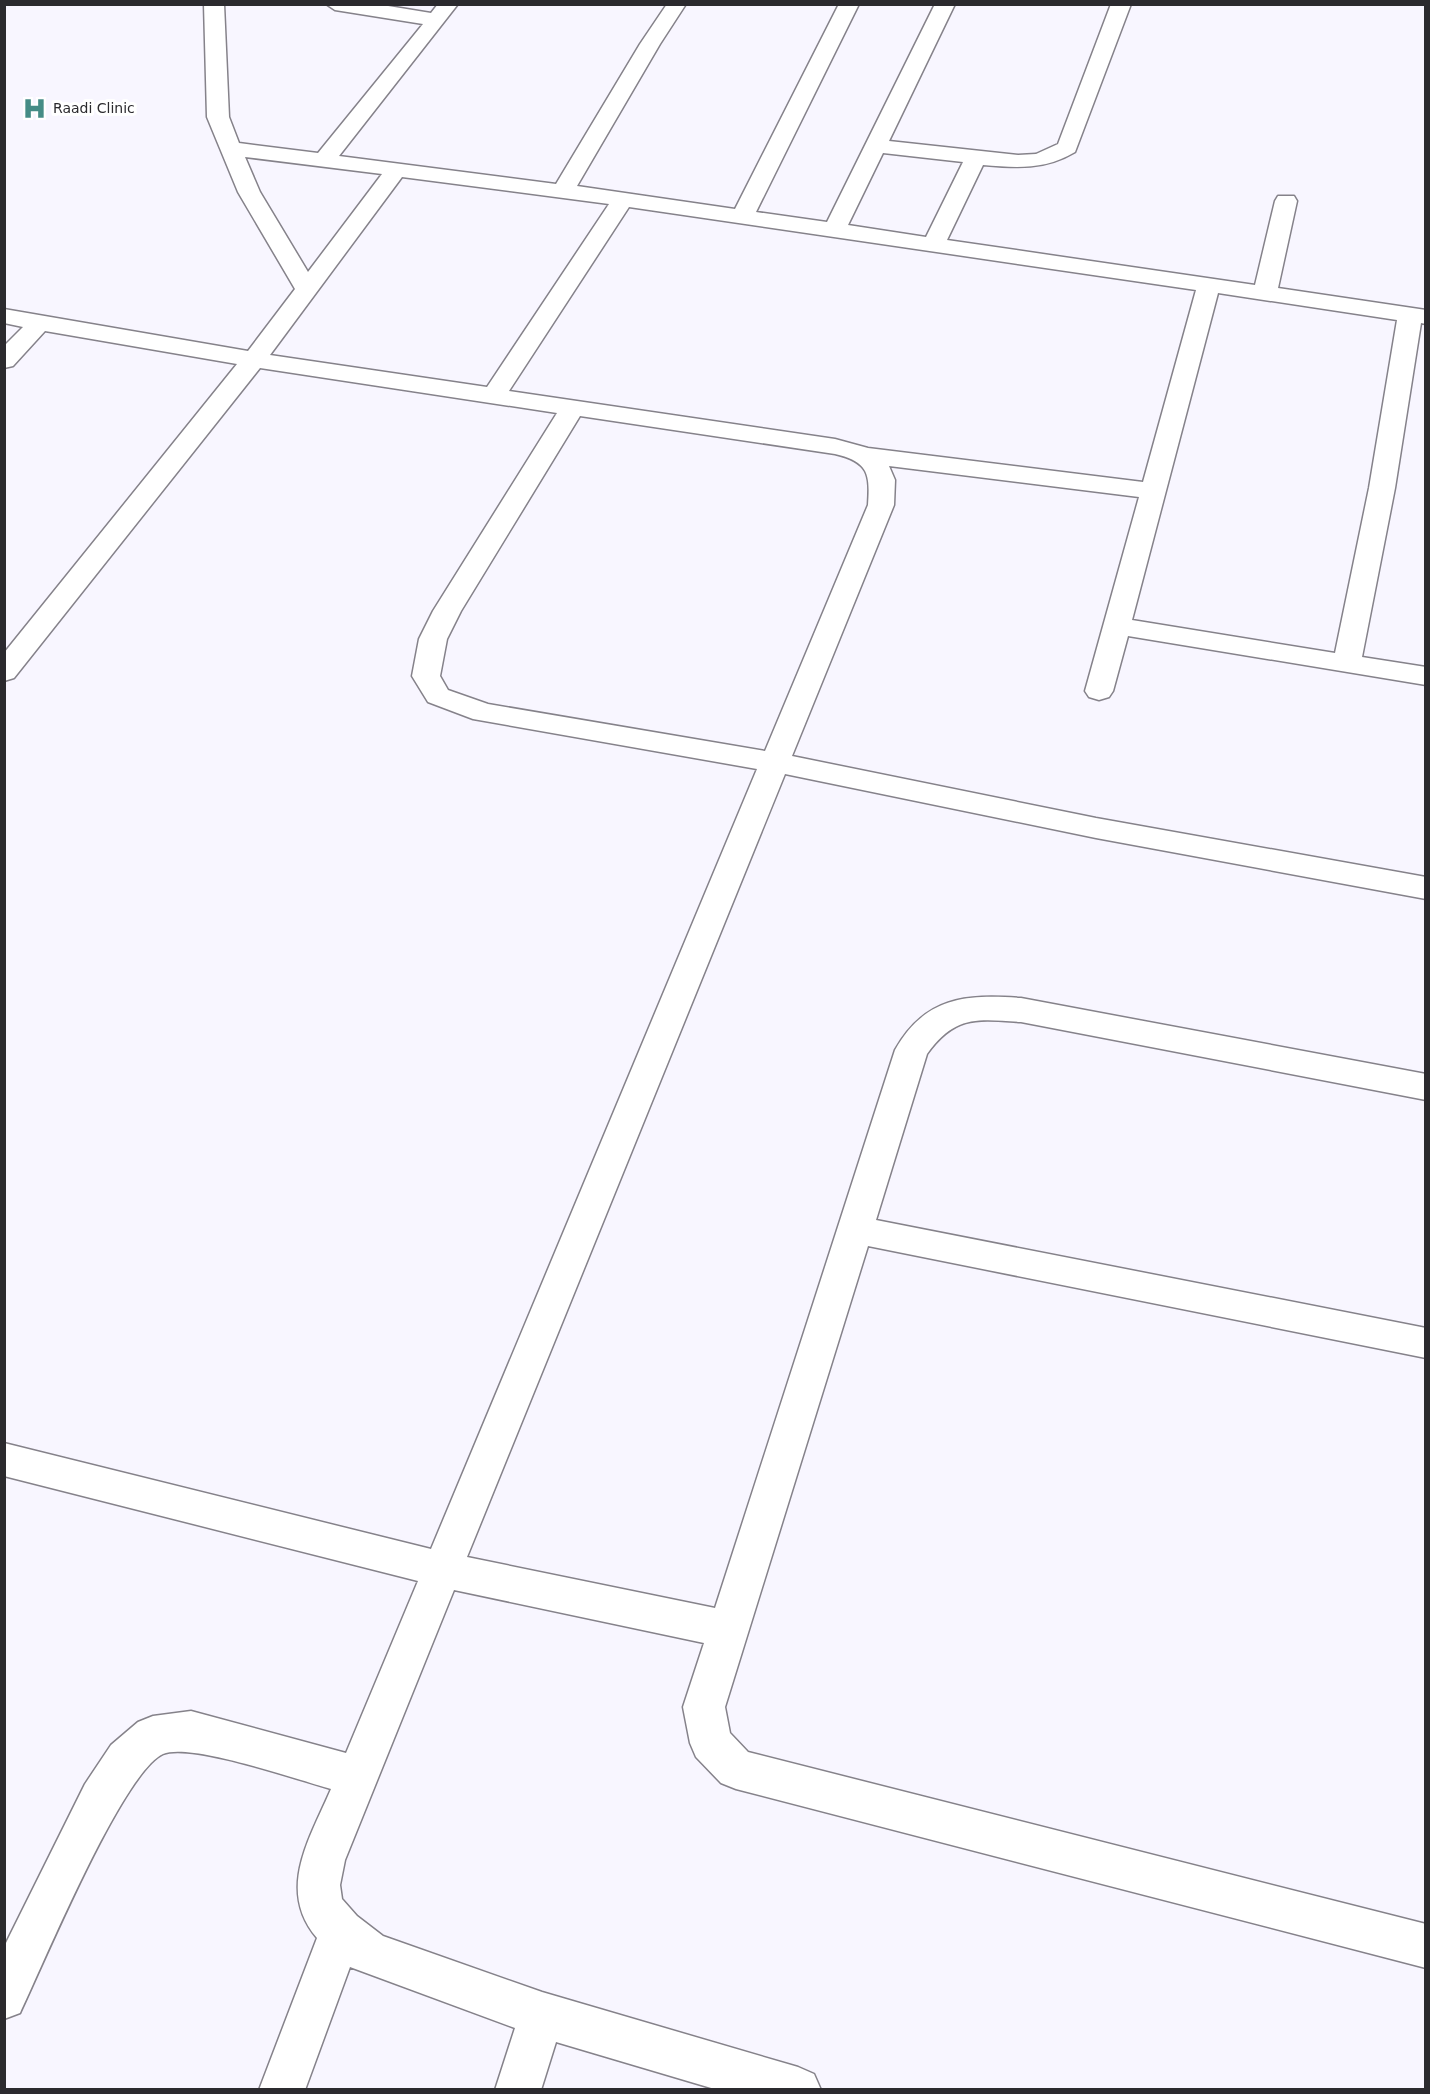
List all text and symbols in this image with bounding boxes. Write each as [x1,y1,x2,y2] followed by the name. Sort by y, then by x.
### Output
[22,95,48,121] hospital icon: Raadi Clinic
[53,100,135,116] place label: Raadi Clinic

